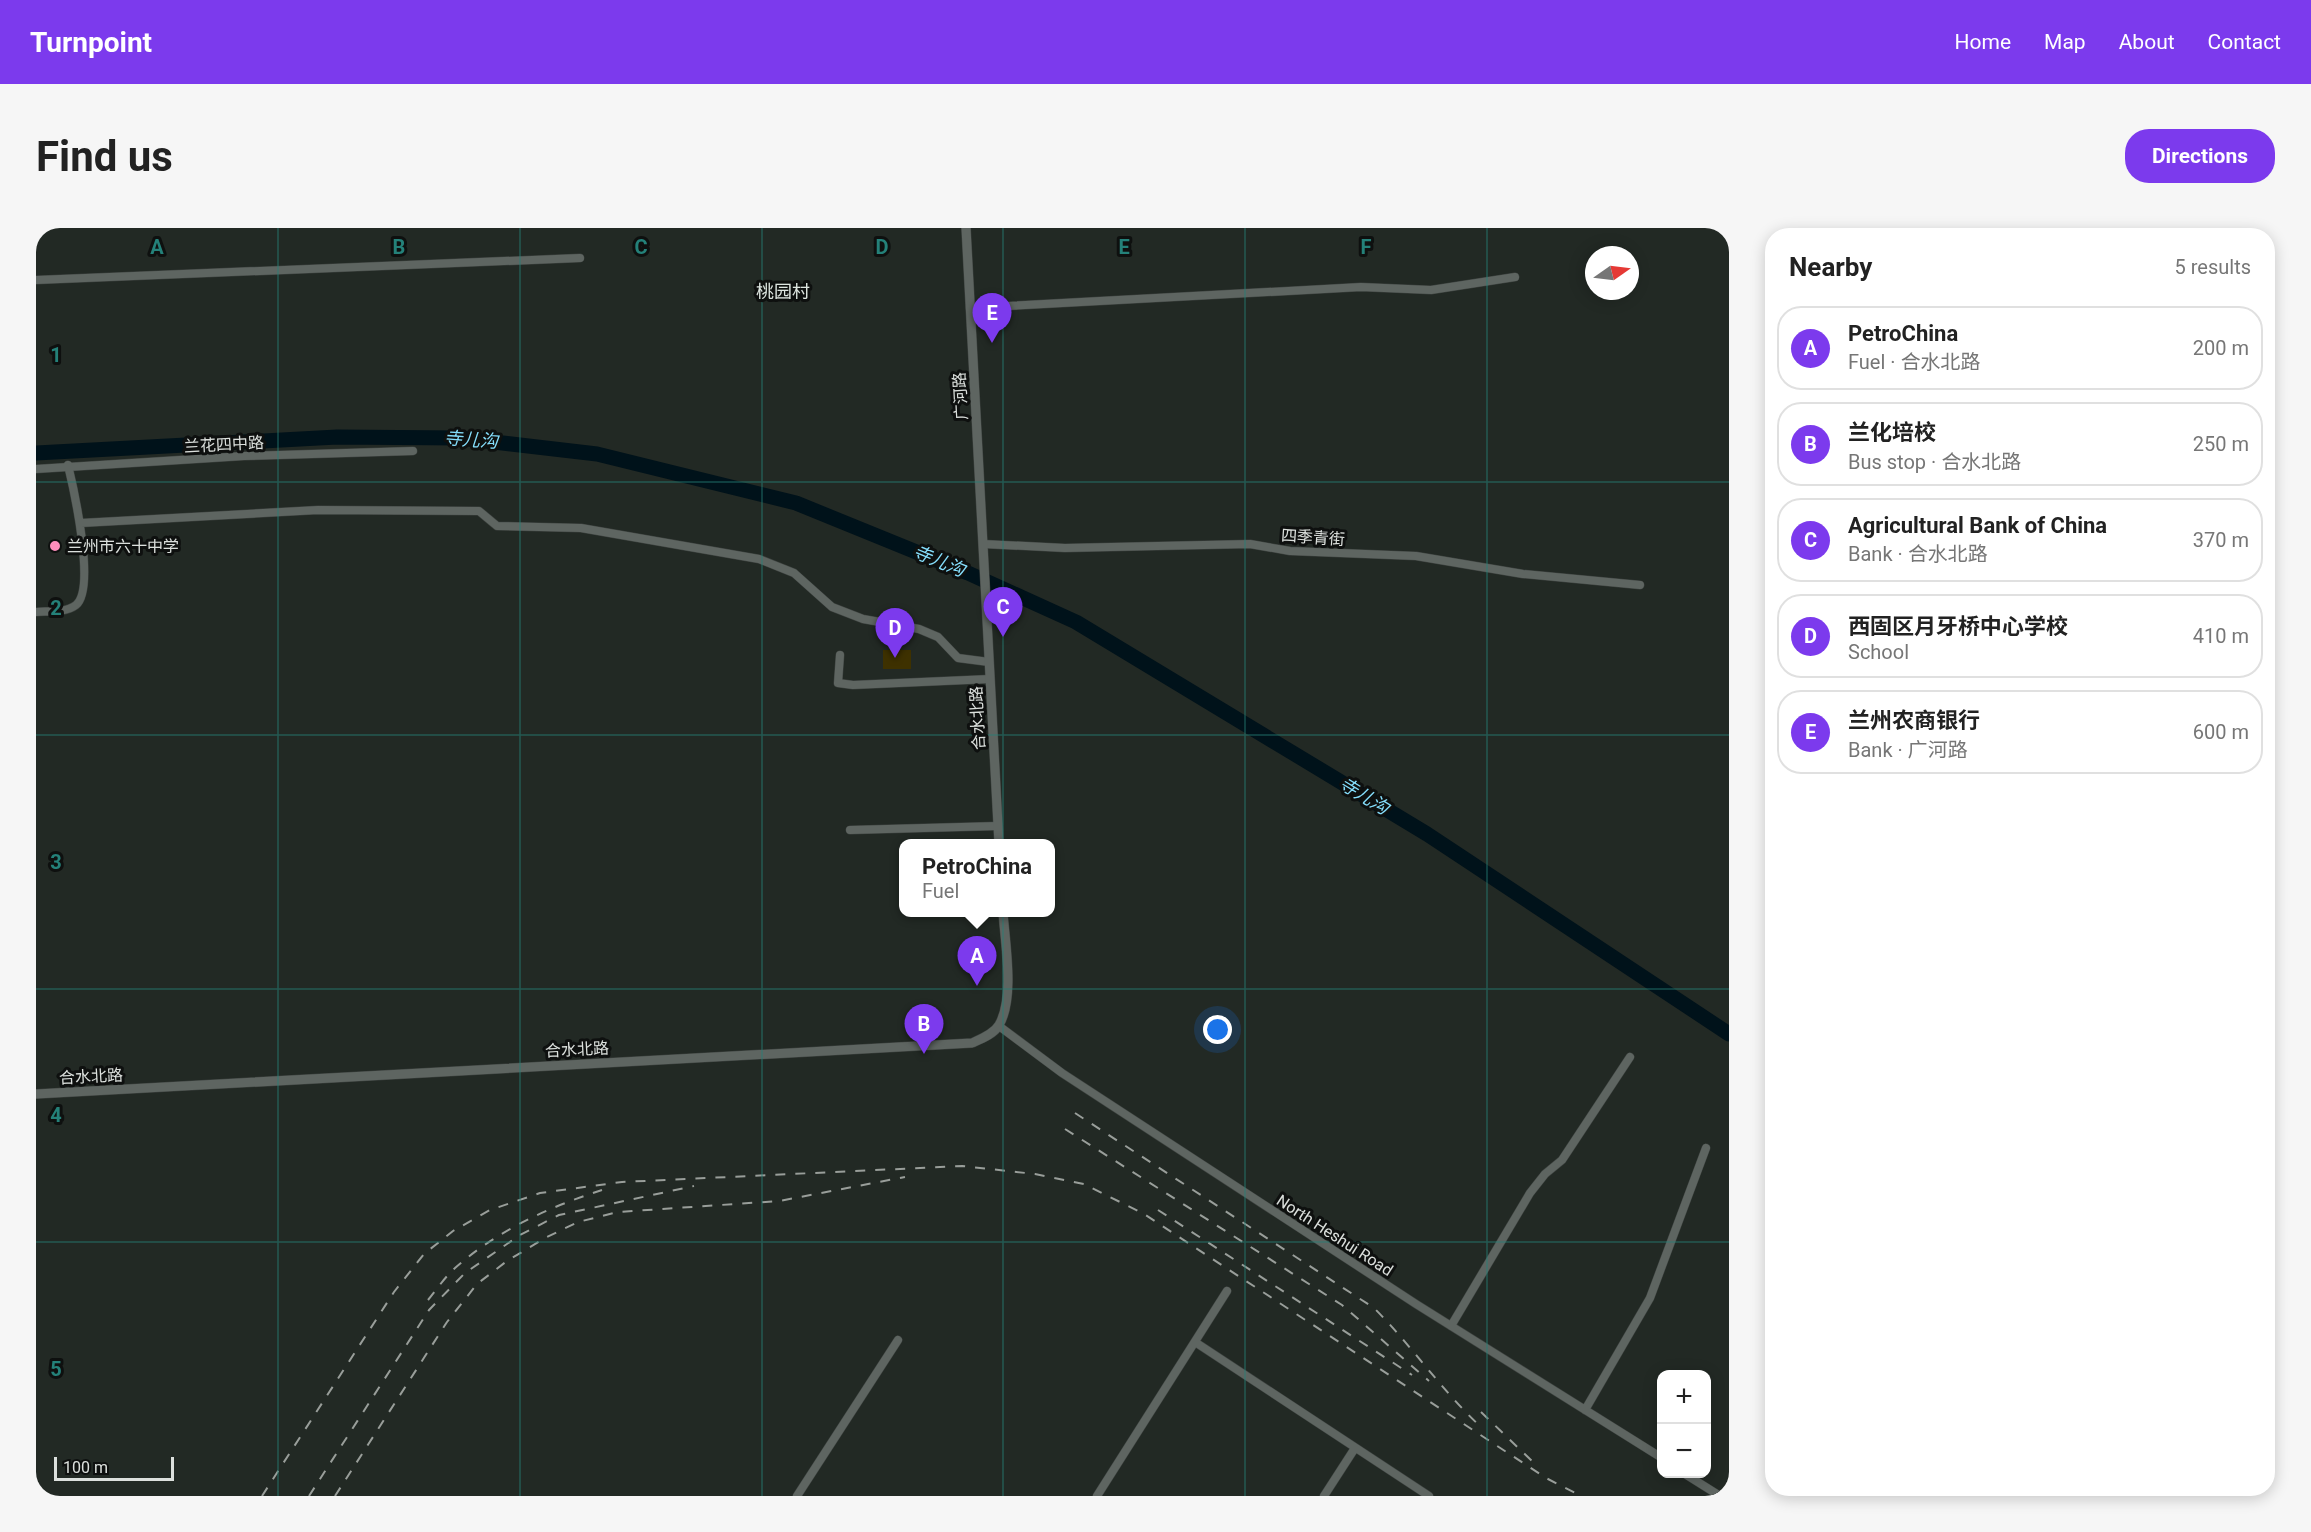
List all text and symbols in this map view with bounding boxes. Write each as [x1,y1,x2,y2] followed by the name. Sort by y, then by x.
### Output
[30,26,152,59] text: Turnpoint
[1955,30,2011,54] text: Home
[2044,30,2086,54] text: Map
[2119,30,2175,54] text: About
[2208,30,2281,54] text: Contact
[2125,129,2275,183] button: Directions
[36,132,173,181] text: Find us
[150,235,164,259] text: A
[393,235,405,259] text: B
[634,235,648,259] text: C
[876,235,889,259] text: D
[1118,235,1130,259] text: E
[1361,235,1372,259] text: F
[1585,246,1639,300] north arrow
[1789,252,1872,282] text: Nearby
[2175,255,2251,279] text: 5 results
[756,281,810,302] district label: 桃园村
[972,294,1012,343] pin: E
[1848,321,1958,346] text: PetroChina
[1804,336,1817,360] text: A
[2193,336,2249,360] text: 200 m
[50,343,62,367] text: 1
[1848,350,1980,374] text: Fuel · 合水北路
[950,372,971,420] street label: 广河路
[1848,420,1936,445] text: 兰化培校
[443,427,501,452] water label: 寺儿沟
[1804,432,1817,456] text: B
[2193,432,2249,456] text: 250 m
[184,433,264,456] street label: 兰花四中路
[1848,450,2021,474] text: Bus stop · 合水北路
[1848,513,2107,538] text: Agricultural Bank of China
[1280,526,1346,549] street label: 四季青街
[1804,528,1817,552] text: C
[2193,528,2249,552] text: 370 m
[67,537,179,556] place label: 兰州市六十中学
[48,539,62,553] marker: 兰州市六十中学
[910,541,970,581] water label: 寺儿沟
[1848,542,1988,566] text: Bank · 合水北路
[984,588,1022,637] pin: C
[50,596,62,620] text: 2
[876,608,914,658] pin: D
[1848,614,2068,639] text: 西固区月牙桥中心学校
[1804,624,1817,648] text: D
[2193,624,2249,648] text: 410 m
[1848,640,1909,664] text: School
[966,686,989,750] street label: 合水北路
[1848,708,1980,733] text: 兰州农商银行
[1805,720,1816,744] text: E
[2193,720,2249,744] text: 600 m
[1848,738,1968,762] text: Bank · 广河路
[1336,773,1395,820] water label: 寺儿沟
[899,839,1055,917] popup
[50,850,62,874] text: 3
[922,854,1032,879] text: PetroChina
[922,879,959,903] text: Fuel
[958,936,996,986] pin: A
[904,1004,944,1054] pin: B
[1203,1015,1232,1044] your location
[545,1038,609,1061] street label: 合水北路
[59,1065,123,1088] street label: 合水北路
[50,1103,62,1127] text: 4
[1273,1191,1396,1280] street label: North Heshui Road
[50,1357,62,1381] text: 5
[1657,1370,1711,1478] map controls
[1657,1370,1711,1424] button: +
[1657,1424,1711,1478] button: −
[54,1454,174,1482] scale bar
[63,1458,108,1477] text: 100 m

